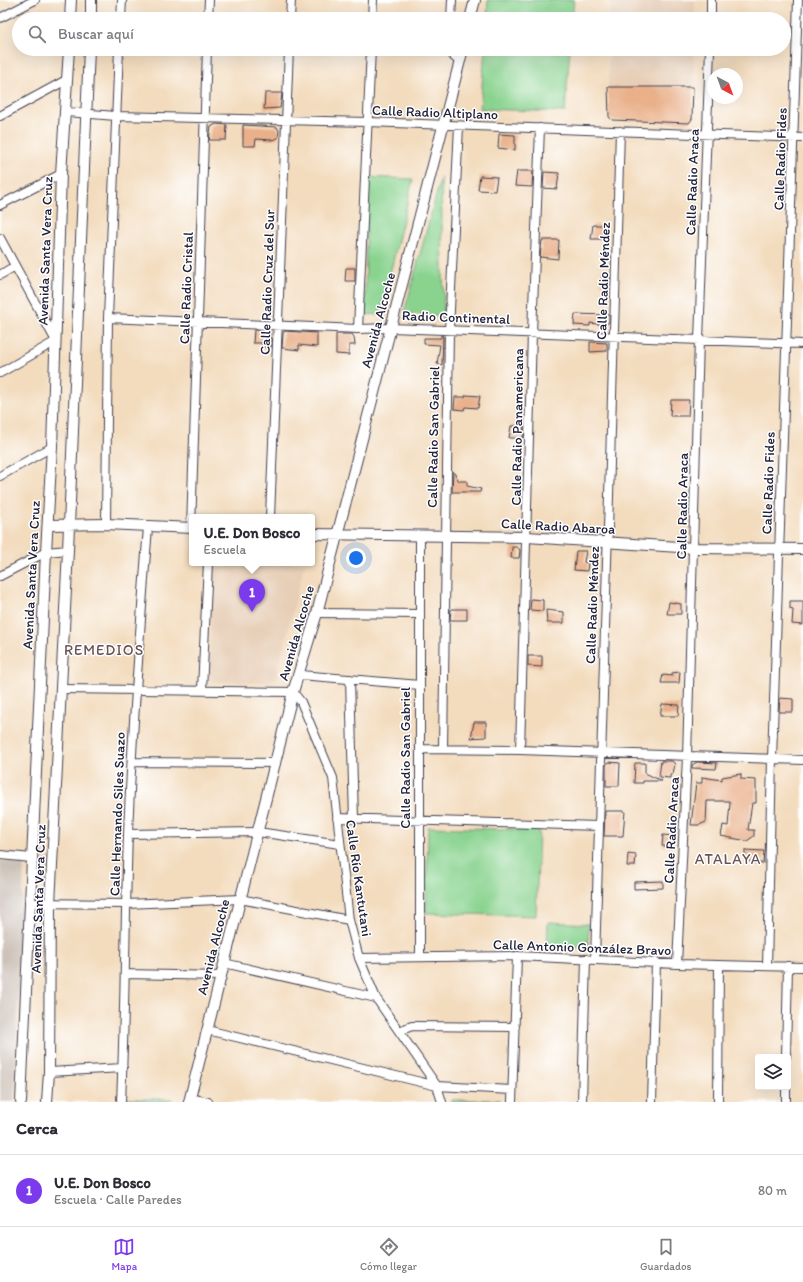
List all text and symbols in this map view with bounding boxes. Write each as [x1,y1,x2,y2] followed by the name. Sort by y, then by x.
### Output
[12,12,791,56] search box
[26,23,48,45] icon: search
[58,25,134,43] text: Buscar aquí
[707,68,743,104] north arrow
[372,102,498,123] street label: Calle Radio Altiplano
[770,107,791,211] street label: Calle Radio Fides
[682,128,703,236] street label: Calle Radio Araca
[34,176,57,326] street label: Avenida Santa Vera Cruz
[256,208,279,355] street label: Calle Radio Cruz del Sur
[593,221,614,340] street label: Calle Radio Méndez
[176,232,197,344] street label: Calle Radio Cristal
[358,270,399,370] street label: Avenida Alcoche
[401,307,511,328] street label: Radio Continental
[508,348,527,506] street label: Calle Radio Panamericana
[424,366,443,508] street label: Calle Radio San Gabriel
[758,431,779,535] street label: Calle Radio Fides
[673,452,692,560] street label: Calle Radio Araca
[19,500,44,650] street label: Avenida Santa Vera Cruz
[189,514,315,566] popup
[500,515,616,538] street label: Calle Radio Abaroa
[204,524,301,542] text: U.E. Don Bosco
[204,542,246,557] text: Escuela
[582,545,603,664] street label: Calle Radio Méndez
[346,548,366,568] your location
[239,579,265,612] pin: 1
[275,583,318,683] street label: Avenida Alcoche
[64,641,144,659] district label: REMEDIOS
[397,687,414,829] street label: Calle Radio San Gabriel
[106,732,129,896] street label: Calle Hernando Siles Suazo
[660,776,683,884] street label: Calle Radio Araca
[342,819,375,937] street label: Calle Río Kantutani
[27,824,50,974] street label: Avenida Santa Vera Cruz
[695,850,761,868] district label: ATALAYA
[193,897,234,997] street label: Avenida Alcoche
[492,936,671,959] street label: Calle Antonio González Bravo
[755,1054,791,1090] map controls
[755,1054,791,1090] button: layers
[16,1118,58,1138] text: Cerca
[54,1174,151,1192] text: U.E. Don Bosco
[26,1183,32,1198] text: 1
[758,1183,787,1198] text: 80 m
[54,1192,182,1207] text: Escuela · Calle Paredes
[111,1236,137,1273] tab: Mapa
[360,1236,417,1273] tab: Cómo llegar
[640,1236,692,1273] tab: Guardados

